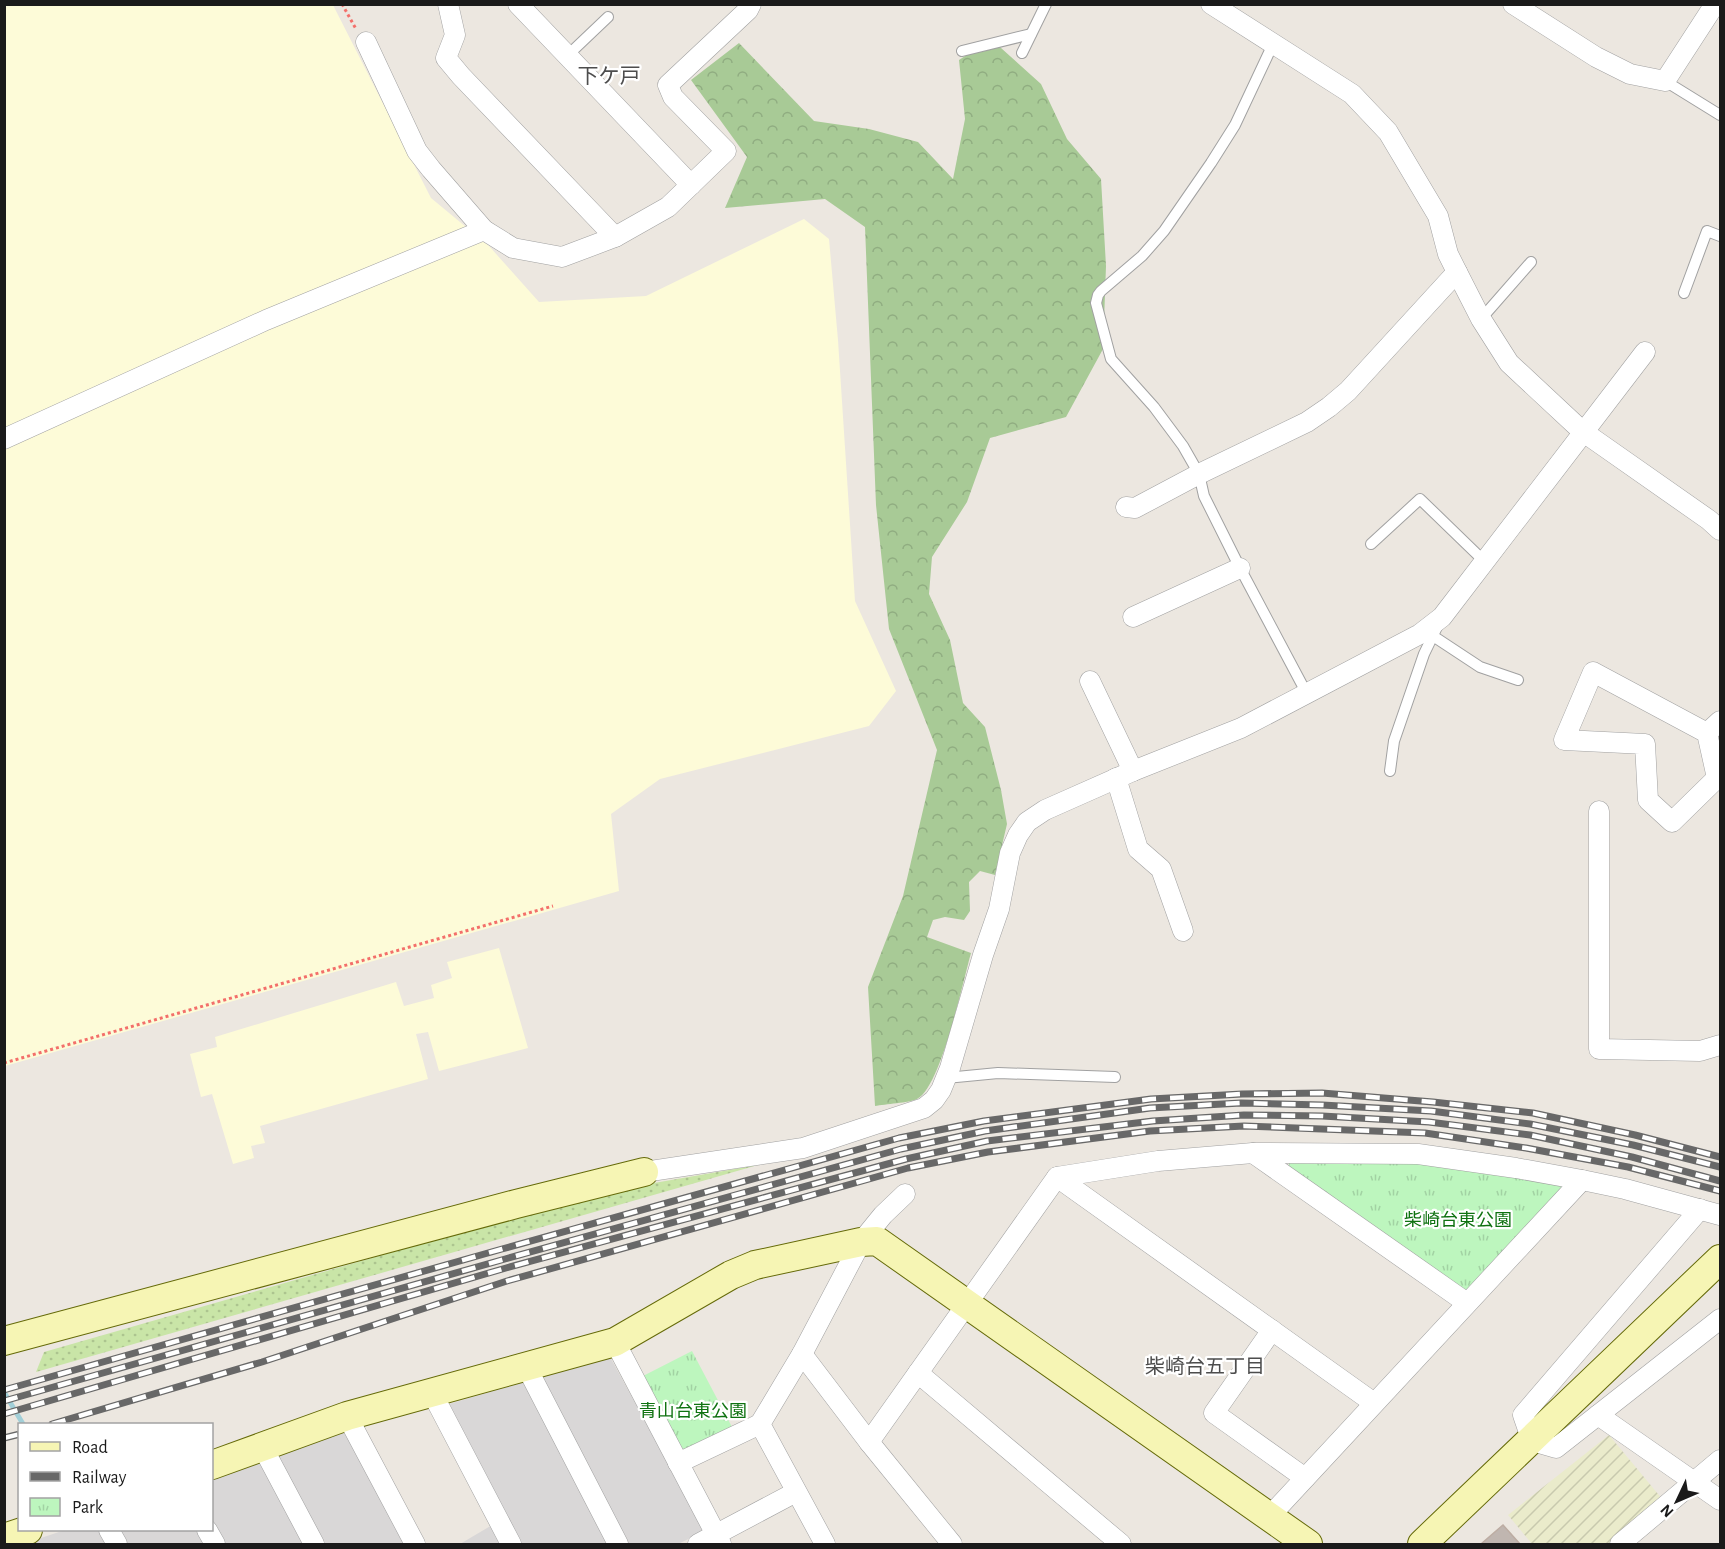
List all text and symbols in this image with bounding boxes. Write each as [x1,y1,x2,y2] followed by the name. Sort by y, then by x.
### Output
[578,66,641,87] district label: 下ケ戸
[1404,1210,1512,1230] park label: 柴崎台東公園
[1145,1356,1265,1377] district label: 柴崎台五丁目
[639,1401,747,1421] park label: 青山台東公園
[18,1423,213,1531] legend
[72,1439,108,1457] text: Road
[72,1469,127,1487] text: Railway
[1647,1471,1707,1531] north arrow
[72,1499,104,1517] text: Park
[1657,1501,1677,1520] text: N

